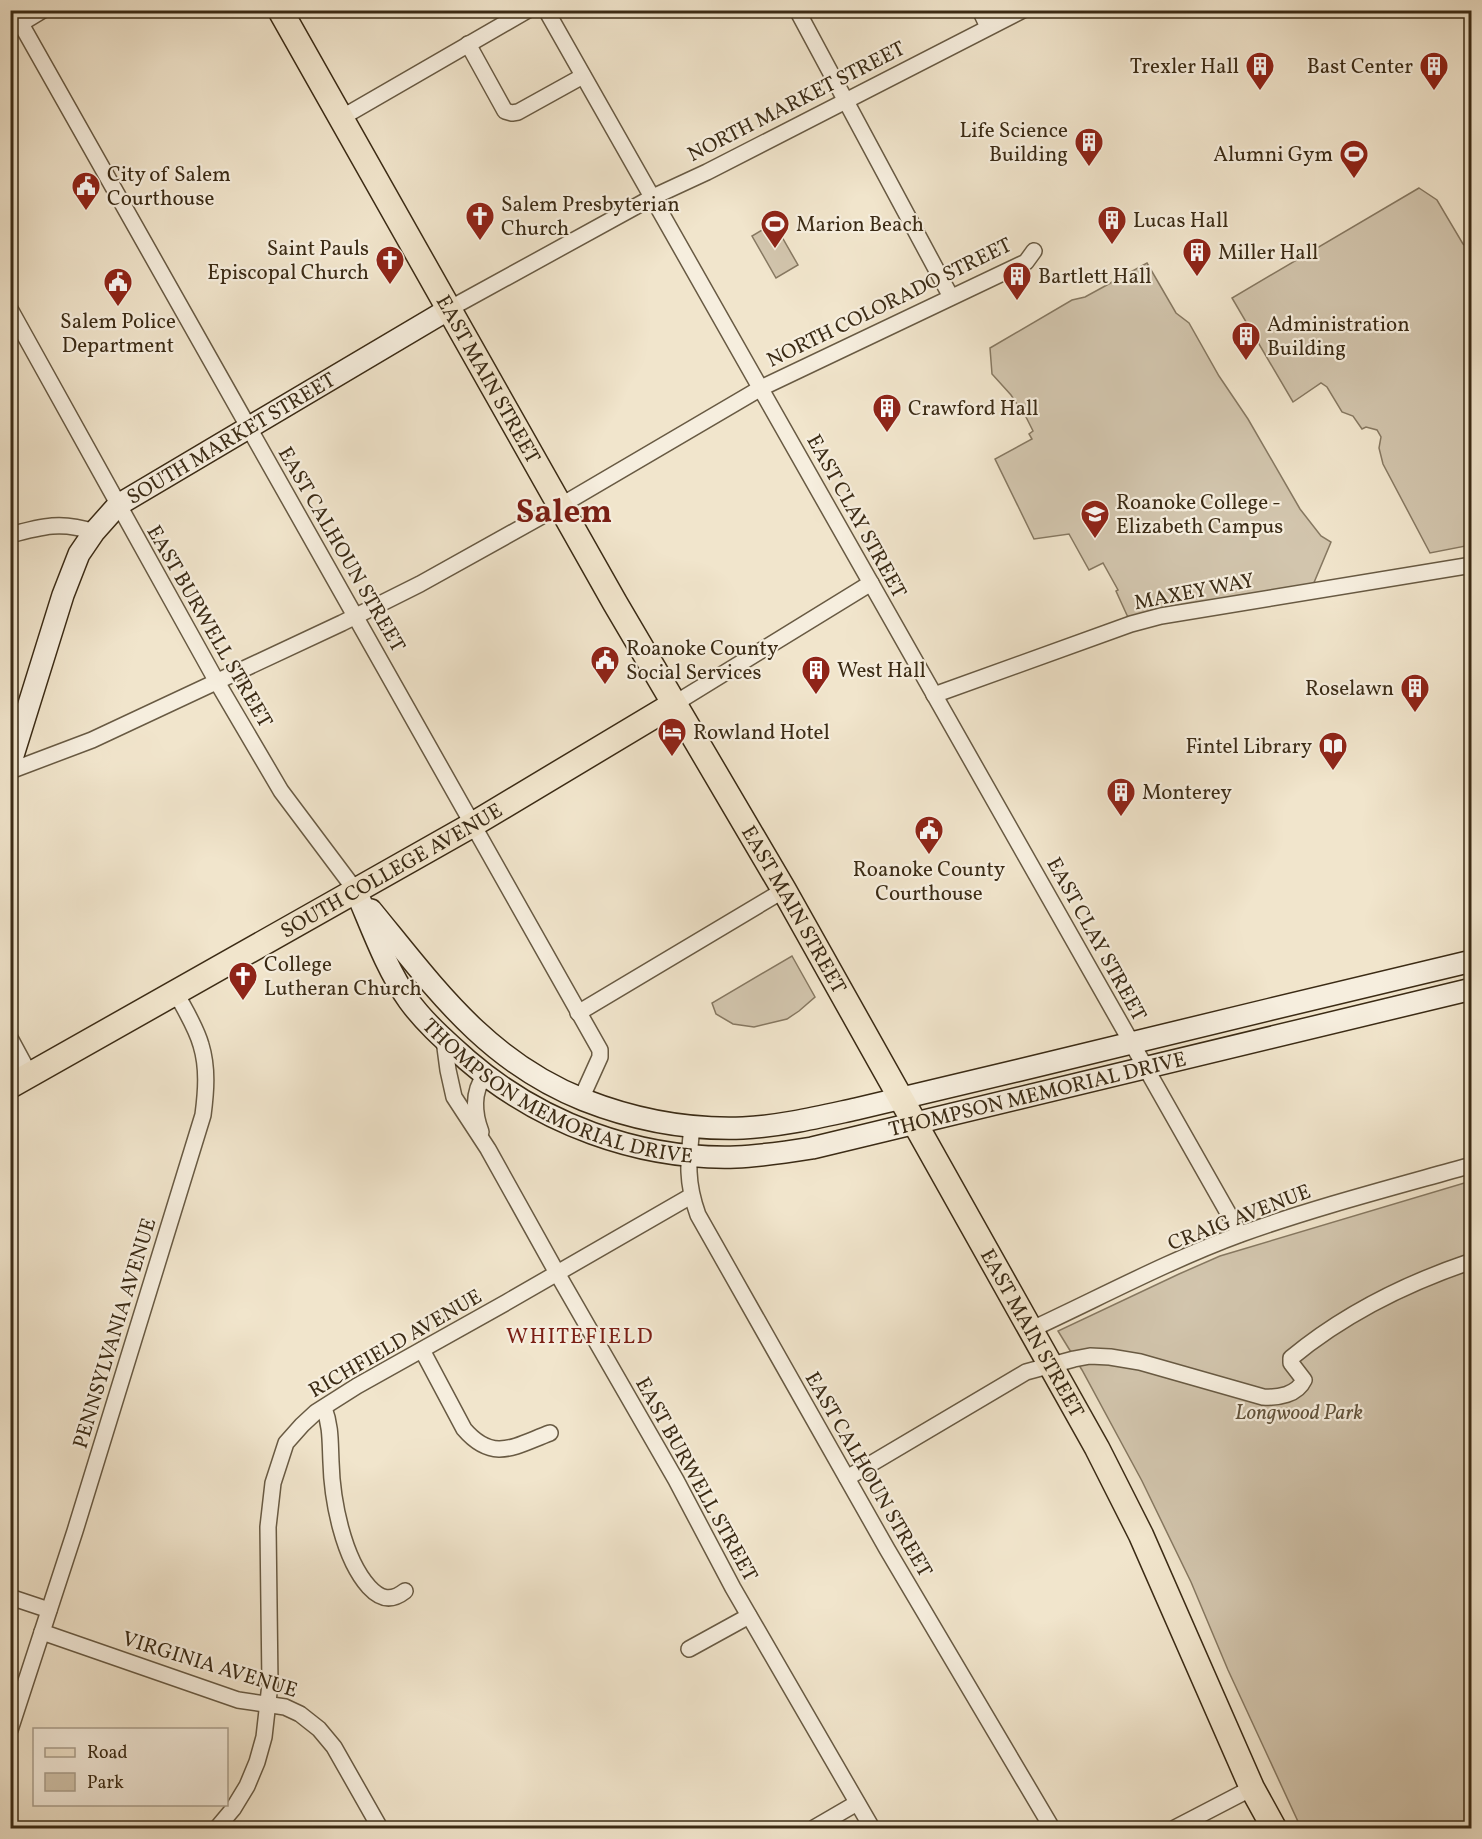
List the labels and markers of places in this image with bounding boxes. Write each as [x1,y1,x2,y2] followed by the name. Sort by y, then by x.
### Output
[1244,50,1276,92] building icon: Trexler Hall
[1418,50,1450,92] building icon: Bast Center
[1130,53,1239,82] place label: Trexler Hall
[1307,53,1413,82] place label: Bast Center
[959,117,1068,170] place label: Life Science Building
[1073,126,1105,168] building icon: Life Science Building
[1338,138,1370,180] sports icon: Alumni Gym
[1213,141,1333,170] place label: Alumni Gym
[107,161,231,214] place label: City of Salem Courthouse
[70,170,102,212] public building icon: City of Salem Courthouse
[501,191,680,244] place label: Salem Presbyterian Church
[464,200,496,242] church icon: Salem Presbyterian Church
[1096,204,1128,246] building icon: Lucas Hall
[1133,207,1228,236] place label: Lucas Hall
[759,208,791,250] sports icon: Marion Beach
[796,211,924,240] place label: Marion Beach
[207,235,369,288] place label: Saint Pauls Episcopal Church
[1181,236,1213,278] building icon: Miller Hall
[1218,239,1318,268] place label: Miller Hall
[374,244,406,286] church icon: Saint Pauls Episcopal Church
[1001,260,1033,302] building icon: Bartlett Hall
[1038,263,1152,292] place label: Bartlett Hall
[102,266,134,308] public building icon: Salem Police Department
[60,308,176,361] place label: Salem Police Department
[1267,311,1410,364] place label: Administration Building
[1230,320,1262,362] building icon: Administration Building
[871,392,903,434] building icon: Crawford Hall
[908,395,1039,424] place label: Crawford Hall
[1116,489,1283,542] place label: Roanoke College - Elizabeth Campus
[1079,498,1111,540] school or university icon: Roanoke College - Elizabeth Campus
[626,635,779,688] place label: Roanoke County Social Services
[589,644,621,686] public building icon: Roanoke County Social Services
[800,654,832,696] building icon: West Hall
[837,657,926,686] place label: West Hall
[1399,672,1431,714] building icon: Roselawn
[1305,675,1394,704] place label: Roselawn
[656,716,688,758] hotel icon: Rowland Hotel
[693,719,830,748] place label: Rowland Hotel
[1317,730,1349,772] library icon: Fintel Library
[1185,733,1313,762] place label: Fintel Library
[1105,776,1137,818] building icon: Monterey
[1142,779,1232,808] place label: Monterey
[913,814,945,856] public building icon: Roanoke County Courthouse
[853,856,1006,909] place label: Roanoke County Courthouse
[264,951,422,1004] place label: College Lutheran Church
[227,960,259,1002] church icon: College Lutheran Church

